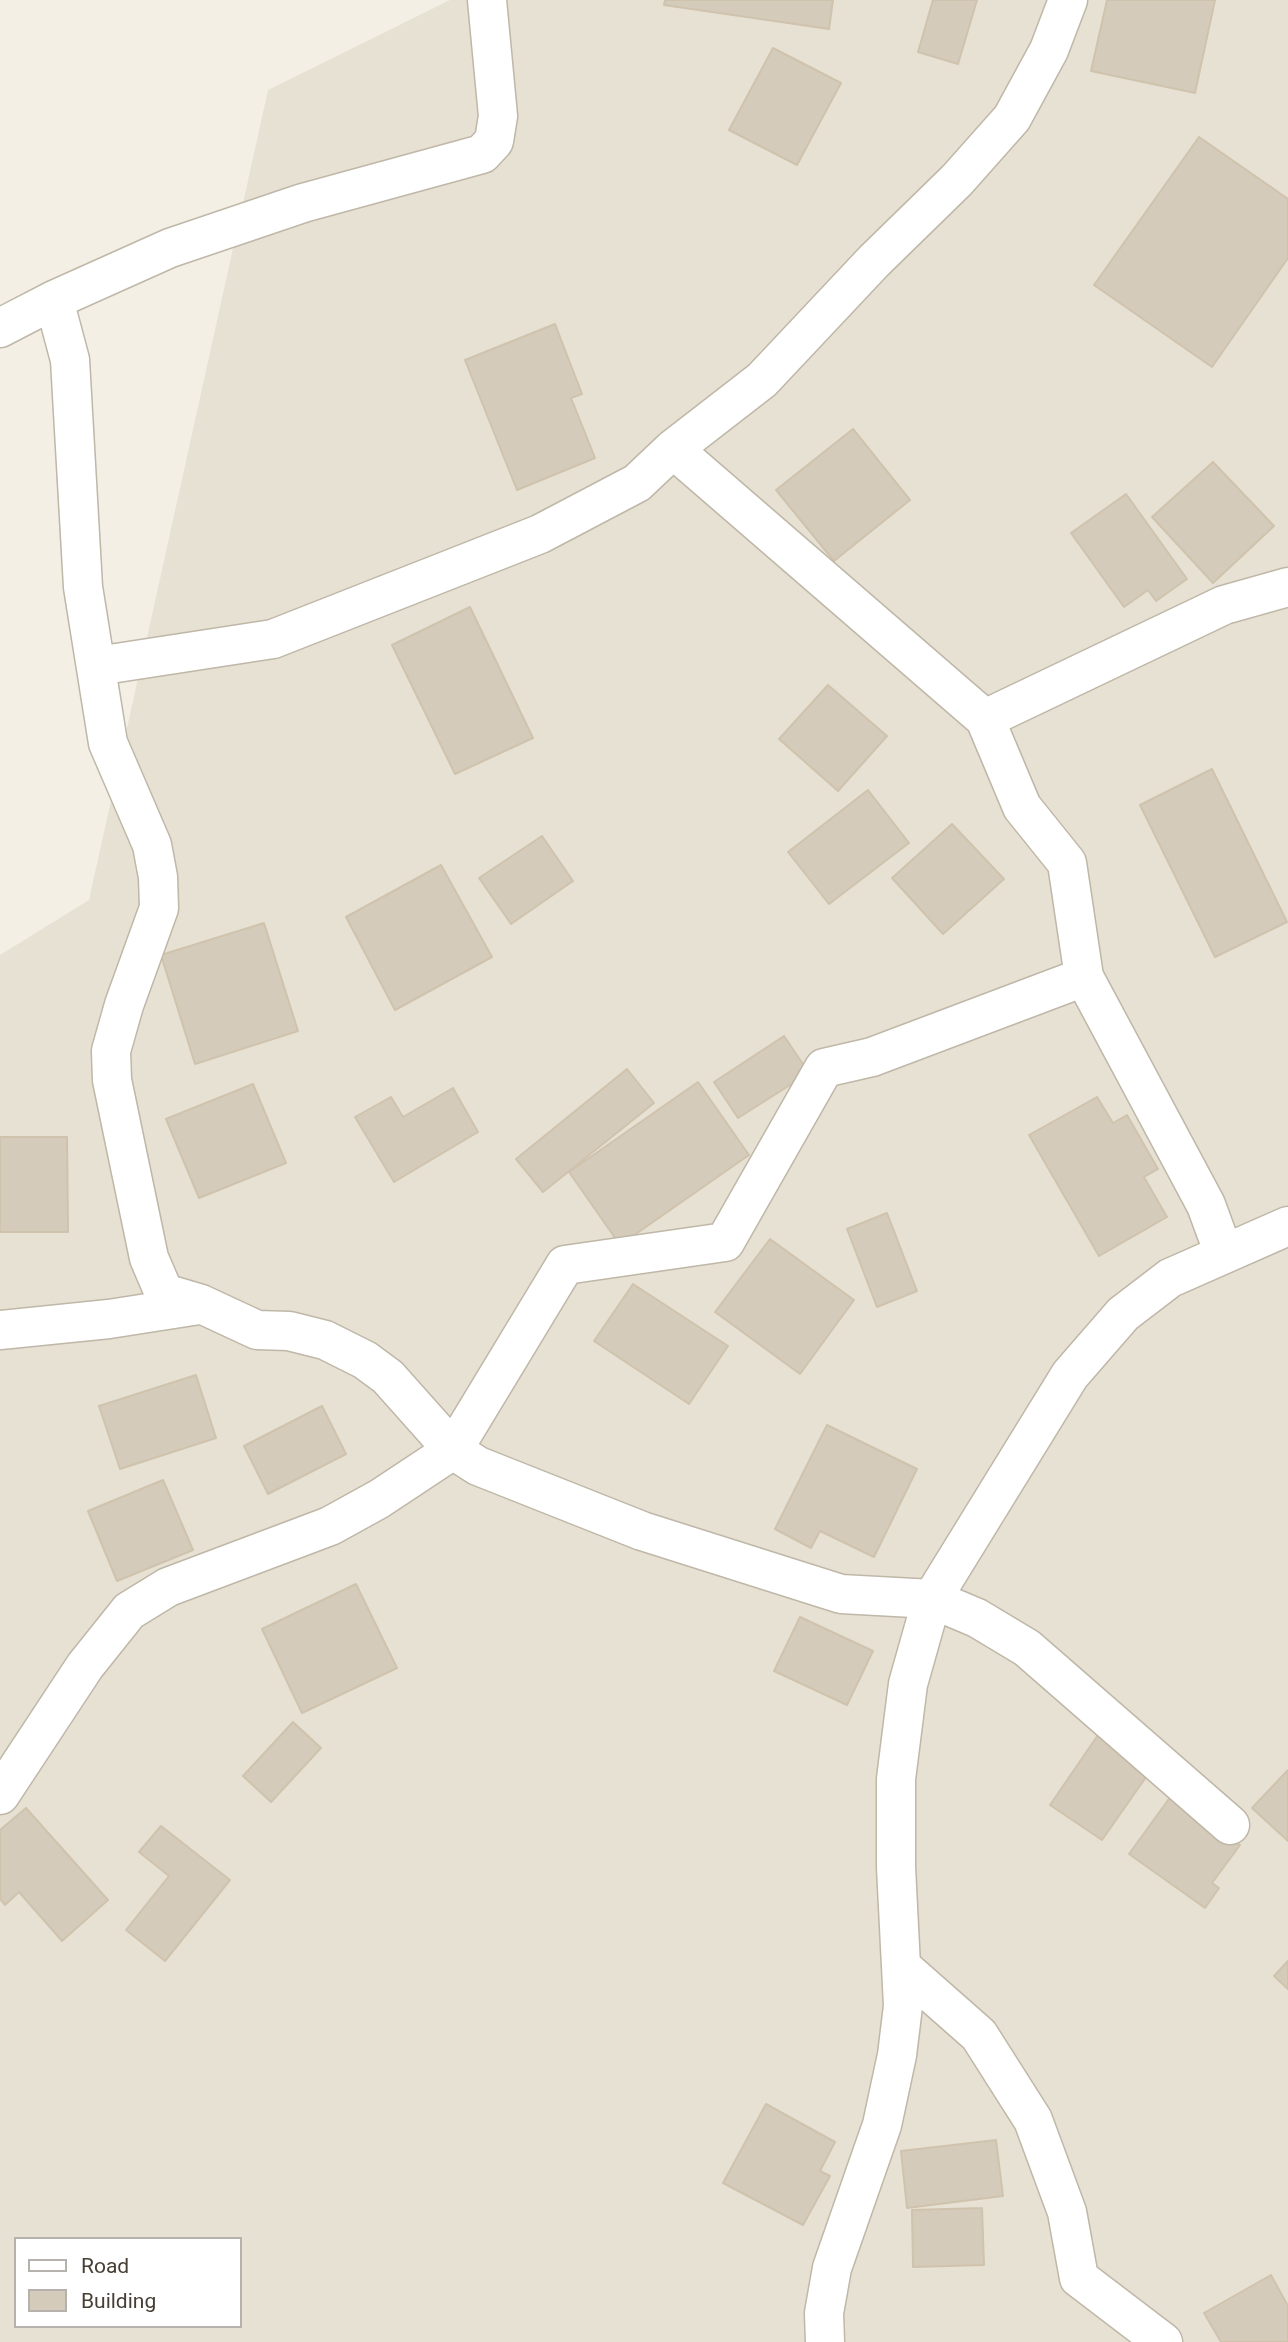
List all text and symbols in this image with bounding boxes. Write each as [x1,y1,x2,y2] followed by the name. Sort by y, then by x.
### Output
[14,2237,242,2328] legend
[81,2254,129,2278] text: Road
[81,2289,156,2313] text: Building

